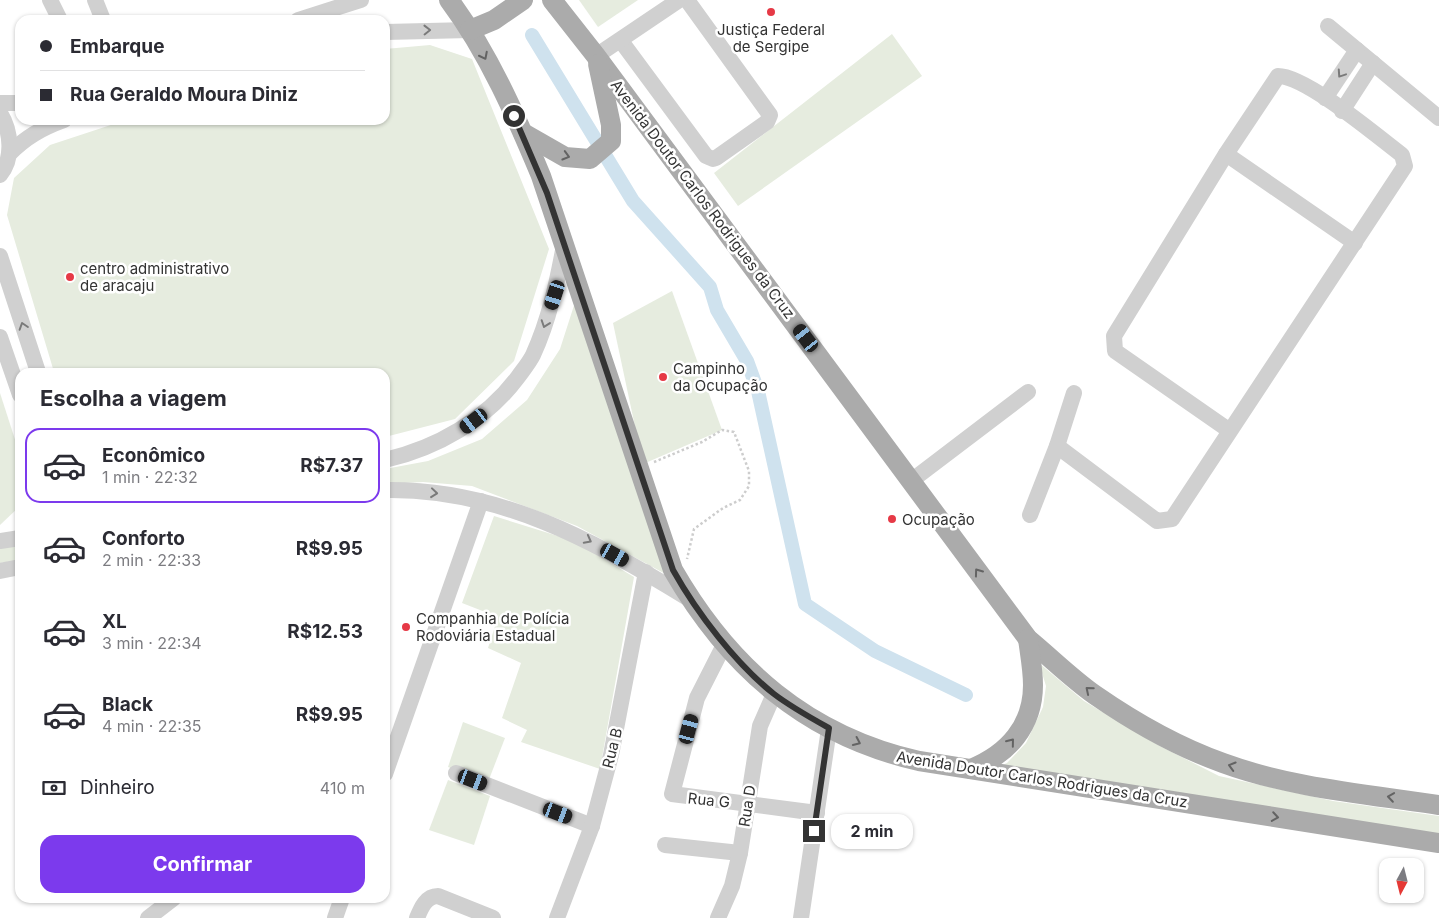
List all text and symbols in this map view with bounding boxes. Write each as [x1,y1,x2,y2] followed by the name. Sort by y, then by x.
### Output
[765,6,777,18] marker: Justiça Federal de Sergipe
[717,20,825,56] place label: Justiça Federal de Sergipe
[424,25,432,36] one-way arrow
[70,35,164,58] text: Embarque
[478,51,488,60] one-way arrow
[1338,68,1347,77] one-way arrow
[607,76,799,322] street label: Avenida Doutor Carlos Rodrigues da Cruz
[70,83,298,106] text: Rua Geraldo Moura Diniz
[503,105,525,127] route start
[561,150,569,160] one-way arrow
[80,259,229,295] place label: centro administrativo de aracaju
[64,271,76,283] marker: centro administrativo de aracaju
[543,278,566,312] car
[541,320,551,328] one-way arrow
[19,322,29,331] one-way arrow
[790,322,821,354] car
[673,359,768,395] place label: Campinho da Ocupação
[657,371,669,383] marker: Campinho da Ocupação
[40,385,227,411] text: Escolha a viagem
[457,406,490,436] car
[42,443,87,488] icon: car
[102,444,205,467] text: Econômico
[300,454,363,477] text: R$7.37
[102,467,198,487] text: 1 min · 22:32
[430,487,438,498] one-way arrow
[902,510,975,529] place label: Ocupação
[886,513,898,525] marker: Ocupação
[42,526,87,571] icon: car
[102,527,185,550] text: Conforto
[583,534,592,544] one-way arrow
[296,537,363,560] text: R$9.95
[598,541,631,569] car
[102,550,201,570] text: 2 min · 22:33
[975,568,984,578] one-way arrow
[42,609,87,654] icon: car
[416,609,569,645] place label: Companhia de Polícia Rodoviária Estadual
[102,610,127,633] text: XL
[287,620,363,643] text: R$12.53
[400,621,412,633] marker: Companhia de Polícia Rodoviária Estadual
[102,633,202,653] text: 3 min · 22:34
[1086,687,1095,695] one-way arrow
[42,692,87,737] icon: car
[102,693,153,716] text: Black
[296,703,363,726] text: R$9.95
[677,713,700,745] car
[102,716,202,736] text: 4 min · 22:35
[598,726,626,770] street label: Rua B
[852,736,861,746] one-way arrow
[1006,739,1015,748] one-way arrow
[895,747,1189,811] street label: Avenida Doutor Carlos Rodrigues da Cruz
[1228,761,1236,771] one-way arrow
[456,768,489,792] car
[40,774,68,802] icon: cash
[80,776,155,799] text: Dinheiro
[320,778,365,798] text: 410 m
[734,784,760,828] street label: Rua D
[687,788,731,812] street label: Rua G
[1386,793,1395,803] one-way arrow
[541,801,574,825] car
[1270,811,1279,821] one-way arrow
[832,814,914,848] callout: 2 min
[803,820,825,842] route end
[851,821,893,841] text: 2 min
[40,835,365,893] button: Confirmar
[1379,858,1424,902] north arrow
[1379,858,1424,903] map controls

